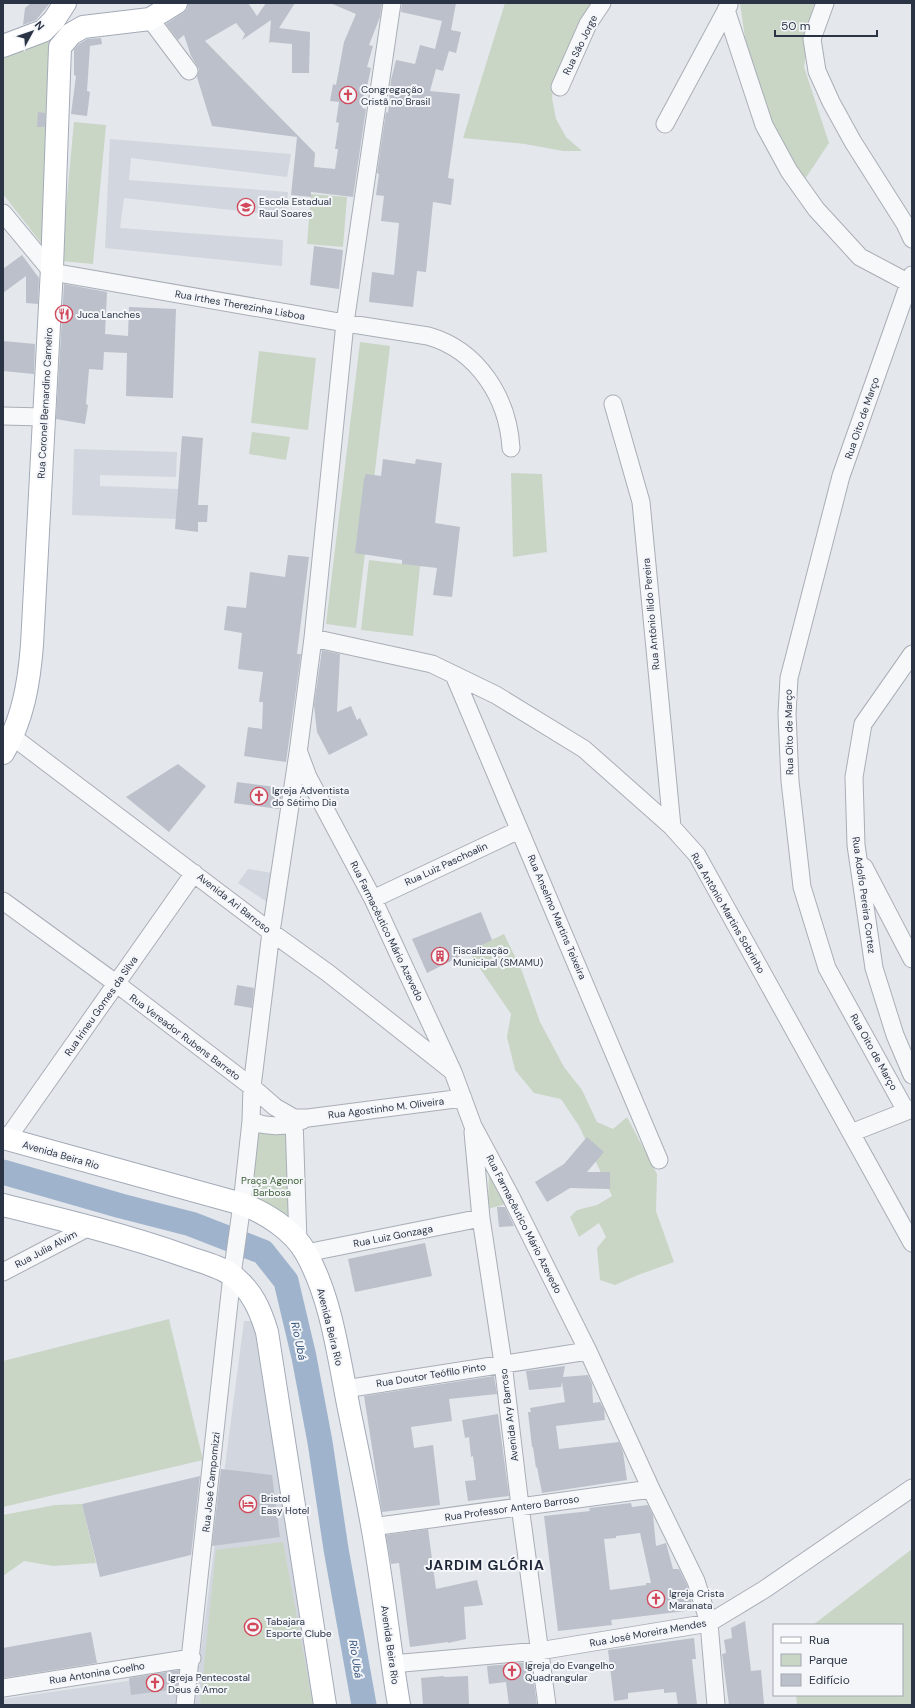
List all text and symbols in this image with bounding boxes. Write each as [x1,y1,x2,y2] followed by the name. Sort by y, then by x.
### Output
[12,12,52,52] north arrow
[775,12,877,38] scale bar
[560,13,600,77] street label: Rua São Jorge
[32,18,48,33] text: N
[781,18,810,34] text: 50 m
[361,83,430,108] place label: Congregação Cristã no Brasil
[338,85,358,105] church icon: Congregação Cristã no Brasil
[259,195,331,220] place label: Escola Estadual Raul Soares
[236,197,256,217] school or university icon: Escola Estadual Raul Soares
[174,287,306,323] street label: Rua Irthes Therezinha Lisboa
[54,304,74,324] restaurant icon: Juca Lanches
[77,308,140,321] place label: Juca Lanches
[35,327,55,479] street label: Rua Coronel Bernardino Carneiro
[842,375,882,461] street label: Rua Oito de Março
[640,557,662,671] street label: Rua Antônio Ilido Pereira
[782,689,796,775] street label: Rua Oito de Março
[272,784,349,809] place label: Igreja Adventista do Sétimo Dia
[249,786,269,806] church icon: Igreja Adventista do Sétimo Dia
[849,836,879,955] street label: Rua Adolfo Pereira Cortez
[403,839,490,889] street label: Rua Luiz Paschoalin
[688,850,768,976] street label: Rua Antônio Martins Sobrinho
[525,852,589,982] street label: Rua Anselmo Martins Teixeira
[347,859,427,1003] street label: Rua Farmacêutico Mário Azevedo
[194,870,274,936] street label: Avenida Ari Barroso
[453,944,544,969] place label: Fiscalização Municipal (SMAMU)
[430,946,450,966] building icon: Fiscalização Municipal (SMAMU)
[62,954,140,1058] street label: Rua Irineu Gomes da Silva
[127,991,243,1083] street label: Rua Vereador Rubens Barreto
[847,1011,901,1093] street label: Rua Oito de Março
[327,1094,445,1122] street label: Rua Agostinho M. Oliveira
[21,1138,101,1172] street label: Avenida Beira Rio
[483,1152,565,1296] street label: Rua Farmacêutico Mário Azevedo
[241,1174,303,1199] park label: Praça Agenor Barbosa
[352,1222,434,1250] street label: Rua Luiz Gonzaga
[13,1227,79,1271] street label: Rua Julia Alvim
[314,1287,346,1367] street label: Avenida Beira Rio
[288,1320,310,1362] water label: Rio Ubá
[375,1360,487,1390] street label: Rua Doutor Teófilo Pinto
[497,1368,521,1462] street label: Avenida Ary Barroso
[199,1431,223,1533] street label: Rua José Campomizzi
[261,1492,309,1517] place label: Bristol Easy Hotel
[444,1492,580,1524] street label: Rua Professor Antero Barroso
[238,1494,258,1514] hotel icon: Bristol Easy Hotel
[425,1556,545,1574] district label: JARDIM GLÓRIA
[669,1587,724,1612] place label: Igreja Crista Maranata
[646,1589,666,1609] church icon: Igreja Crista Maranata
[378,1605,402,1685] street label: Avenida Beira Rio
[266,1615,332,1640] place label: Tabajara Esporte Clube
[588,1616,708,1650] street label: Rua José Moreira Mendes
[243,1617,263,1637] sports icon: Tabajara Esporte Clube
[773,1624,903,1696] legend
[809,1632,830,1648] text: Rua
[346,1639,366,1679] water label: Rio Ubá
[809,1652,848,1668] text: Parque
[48,1659,146,1687] street label: Rua Antonina Coelho
[525,1659,614,1684] place label: Igreja do Evangelho Quadrangular
[502,1661,522,1681] church icon: Igreja do Evangelho Quadrangular
[168,1671,250,1696] place label: Igreja Pentecostal Deus é Amor
[809,1672,850,1688] text: Edifício
[145,1673,165,1693] church icon: Igreja Pentecostal Deus é Amor

